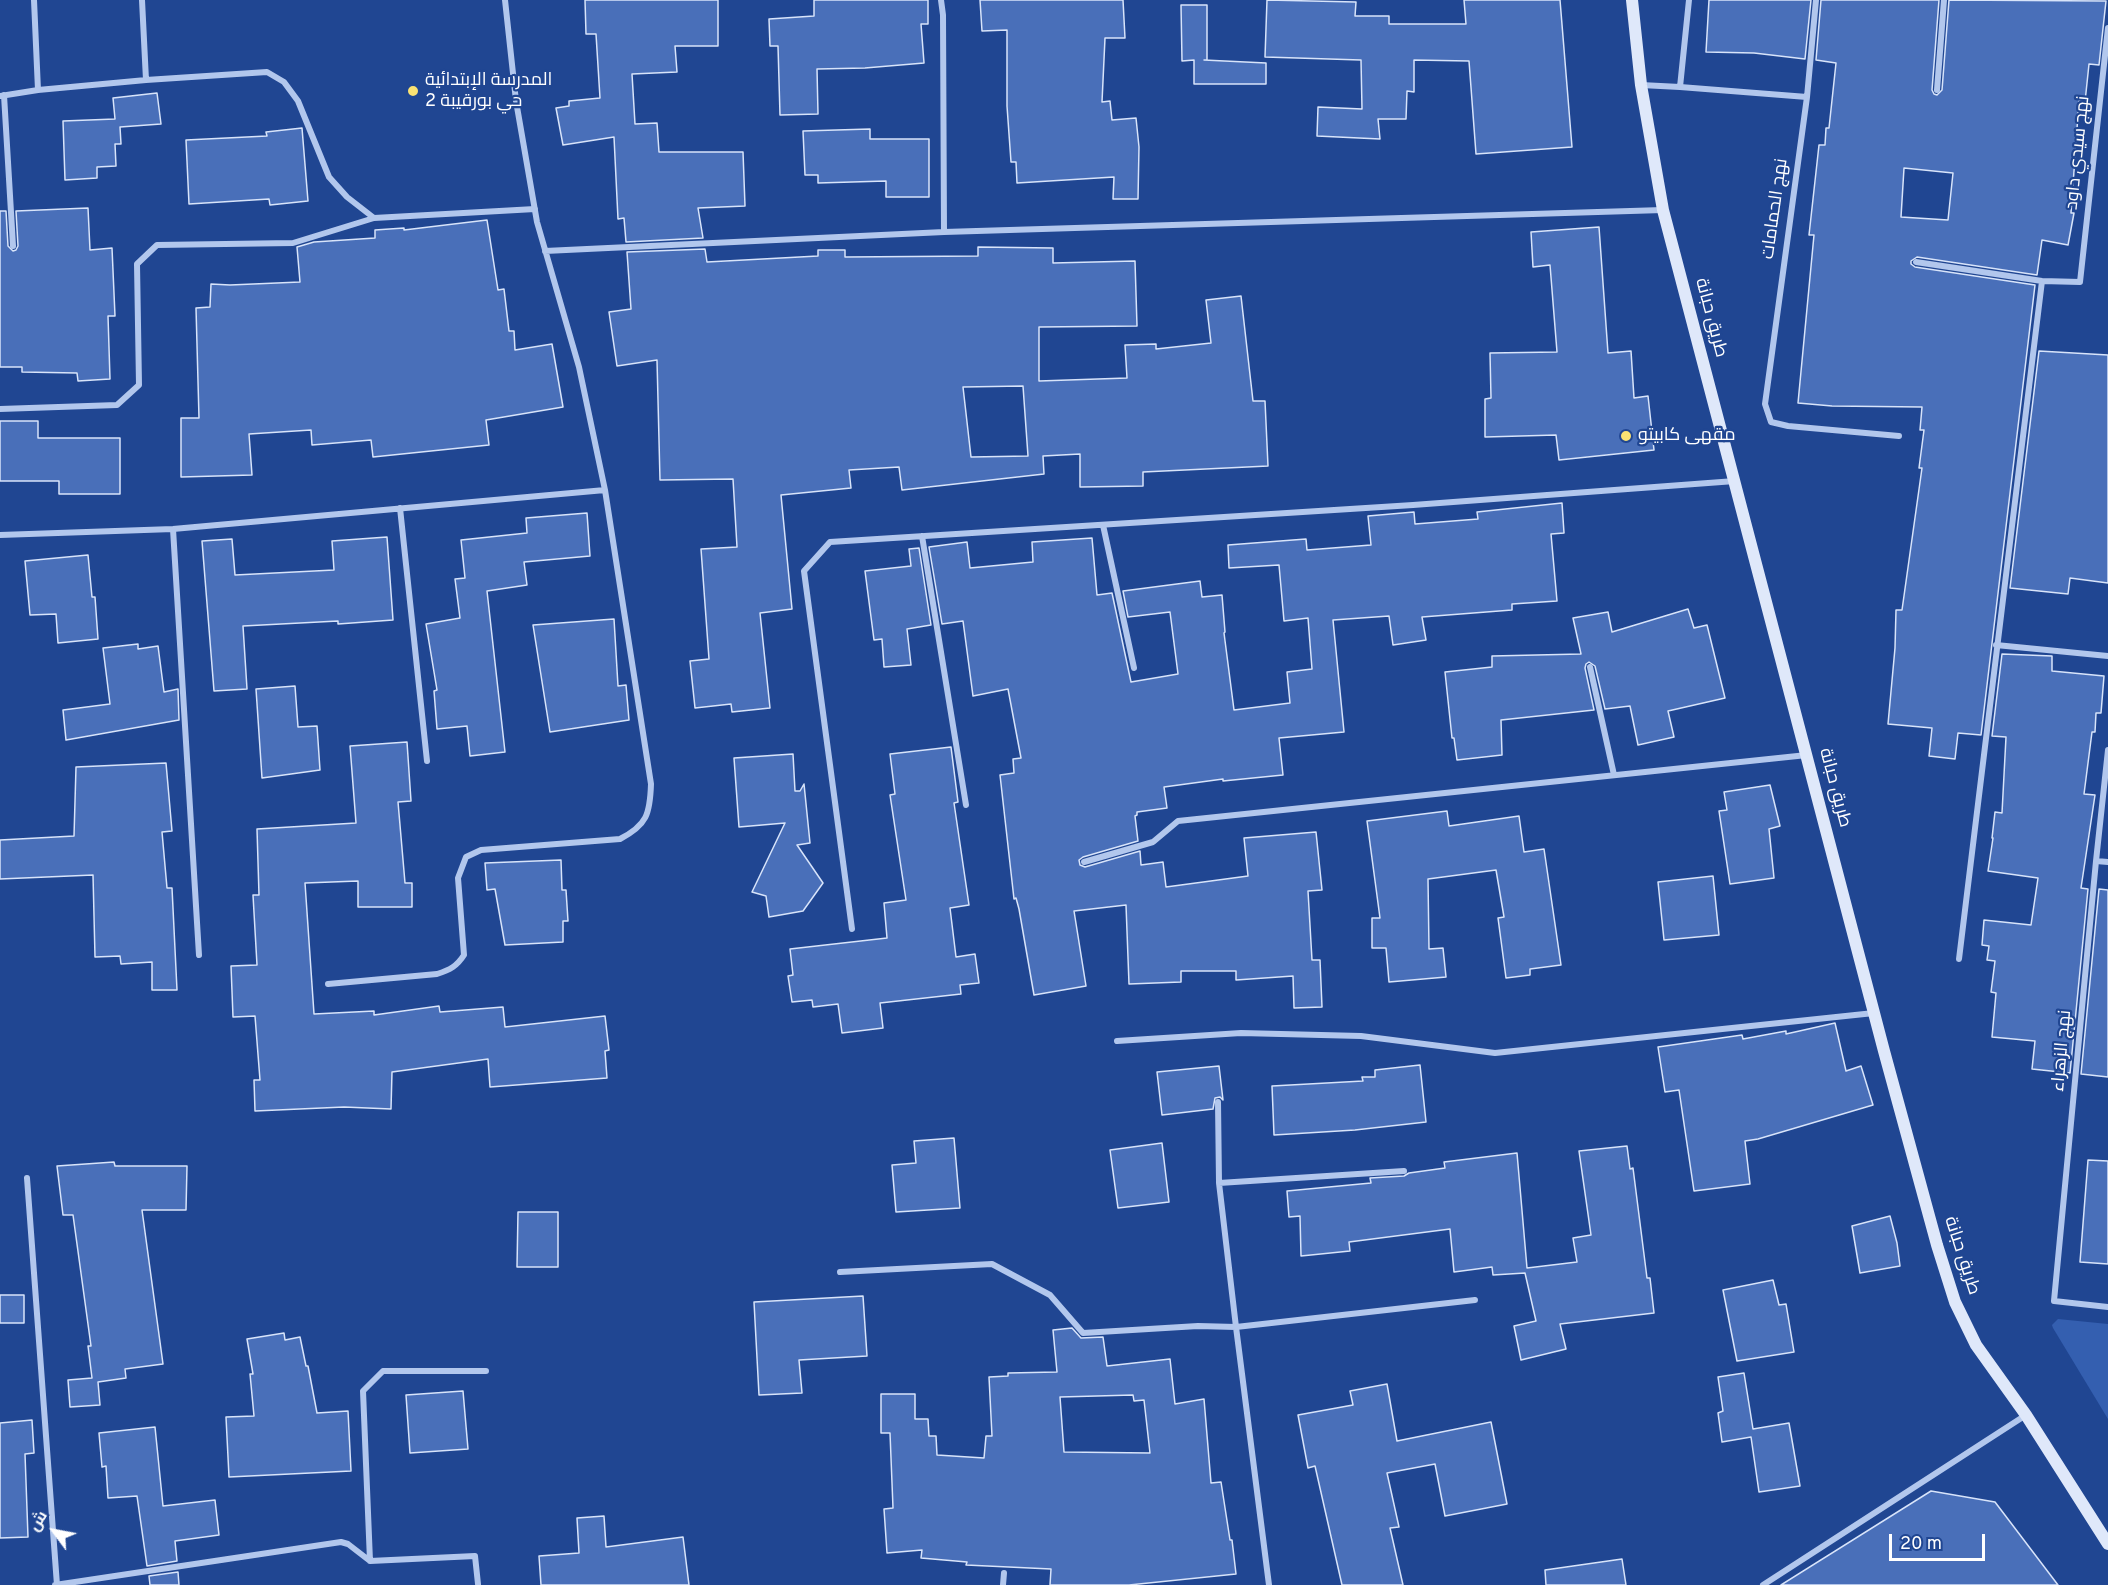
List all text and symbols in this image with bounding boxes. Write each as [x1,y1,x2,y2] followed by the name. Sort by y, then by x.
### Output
[425,70,552,112] place label: المدرسة الإبتدائية حي بورقيبة 2
[406,84,420,98] marker: المدرسة الإبتدائية حي بورقيبة 2
[2062,95,2096,211] street label: نهج سيدي داود
[1758,157,1794,261] street label: نهج الحمامات
[1689,276,1731,360] street label: طريق حبانة
[1638,425,1735,447] place label: مقهى كابيتو
[1619,429,1633,443] marker: مقهى كابيتو
[1813,746,1855,830] street label: طريق حبانة
[2049,1009,2077,1093] street label: نهج الزهراء
[1938,1214,1984,1298] street label: طريق حبانة
[24,1501,84,1561] north arrow
[25,1507,53,1535] text: ش
[1892,1522,1988,1560] scale bar
[1900,1533,1942,1556] text: 20 m

